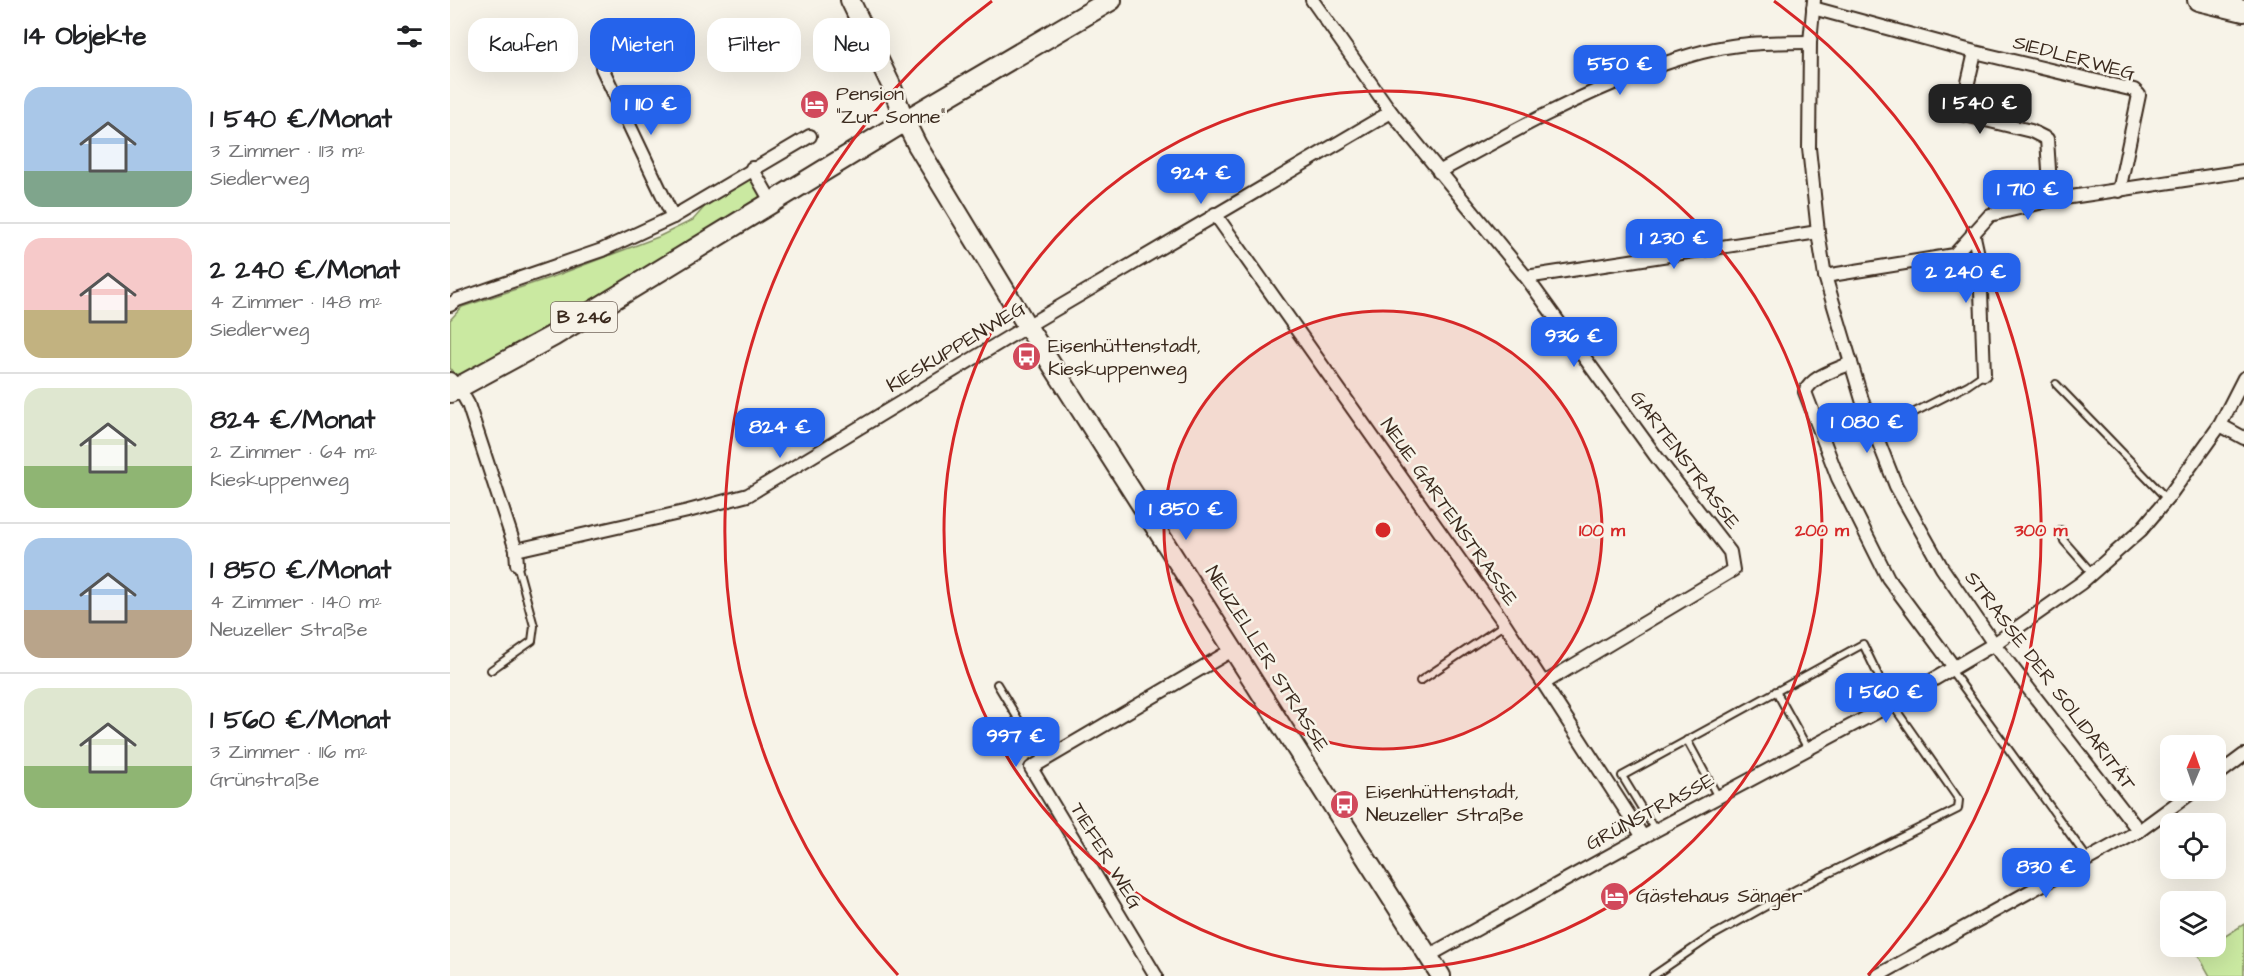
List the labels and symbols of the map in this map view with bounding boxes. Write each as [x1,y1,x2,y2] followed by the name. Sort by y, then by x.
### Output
[2010,28,2138,88] street label: SIEDLERWEG
[1578,45,1662,96] pin: 550 €
[836,80,946,131] place label: Pension "Zur Sonne"
[1925,84,2035,135] pin: 1 540 €
[596,85,706,136] pin: 1 110 €
[799,89,831,121] hotel icon: Pension "Zur Sonne"
[1159,154,1243,205] pin: 924 €
[1973,170,2083,221] pin: 1 710 €
[1619,219,1729,270] pin: 1 230 €
[1911,253,2021,304] pin: 2 240 €
[881,294,1031,400] street label: KIESKUPPENWEG
[551,302,617,332] road number: B 246
[1532,317,1616,368] pin: 936 €
[1048,332,1201,384] place label: Eisenhüttenstadt, Kieskuppenweg
[1011,341,1043,373] bus stop icon: Eisenhüttenstadt, Kieskuppenweg
[1623,385,1747,536] street label: GARTENSTRASSE
[1812,403,1922,454] pin: 1 080 €
[738,408,822,459] pin: 824 €
[1374,413,1525,612] street label: NEUE GARTENSTRASSE
[1131,490,1241,541] pin: 1 850 €
[1579,518,1626,543] text: 100 m
[1794,518,1850,543] text: 200 m
[2013,518,2069,543] text: 300 m
[1373,520,1393,540] centre of rings
[1198,560,1336,758] street label: NEUZELLER STRASSE
[1958,565,2142,797] street label: STRASSE DER SOLIDARITÄT
[1831,673,1941,724] pin: 1 560 €
[974,717,1058,768] pin: 997 €
[2160,735,2226,801] north arrow
[1581,766,1719,858] street label: GRÜNSTRASSE
[1366,778,1524,829] place label: Eisenhüttenstadt, Neuzeller Straße
[1329,788,1361,820] bus stop icon: Eisenhüttenstadt, Neuzeller Straße
[1063,797,1149,915] street label: TIEFER WEG
[2004,848,2088,899] pin: 830 €
[1599,880,1631,912] hotel icon: Gästehaus Sänger
[1636,882,1802,911] place label: Gästehaus Sänger

